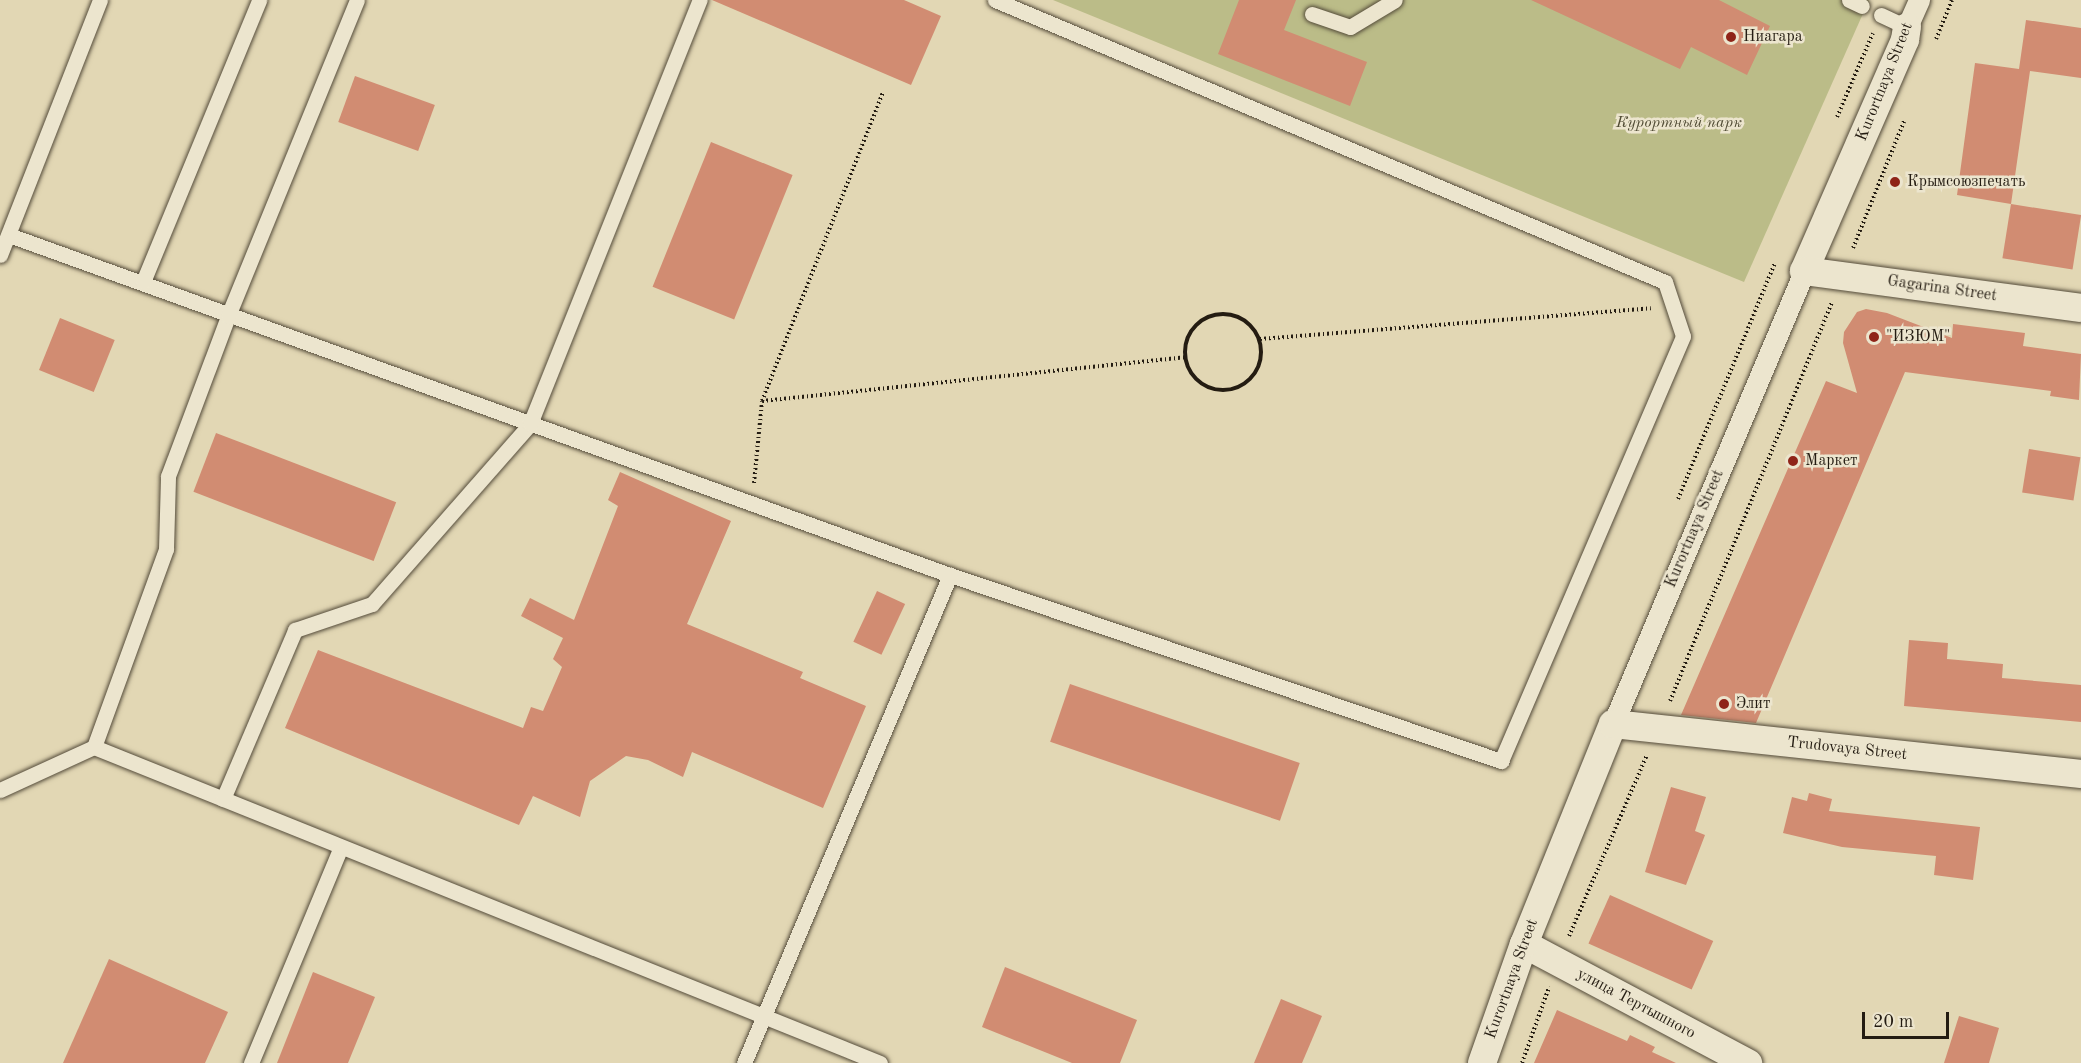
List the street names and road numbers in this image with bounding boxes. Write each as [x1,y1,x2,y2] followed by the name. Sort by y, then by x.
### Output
[1852,20,1918,144] street label: Kurortnaya Street
[1886,272,1998,306] street label: Gagarina Street
[1661,467,1729,591] street label: Kurortnaya Street
[1786,733,1908,765] street label: Trudovaya Street
[1481,916,1543,1042] street label: Kurortnaya Street
[1573,965,1699,1043] street label: улица Тертышного

